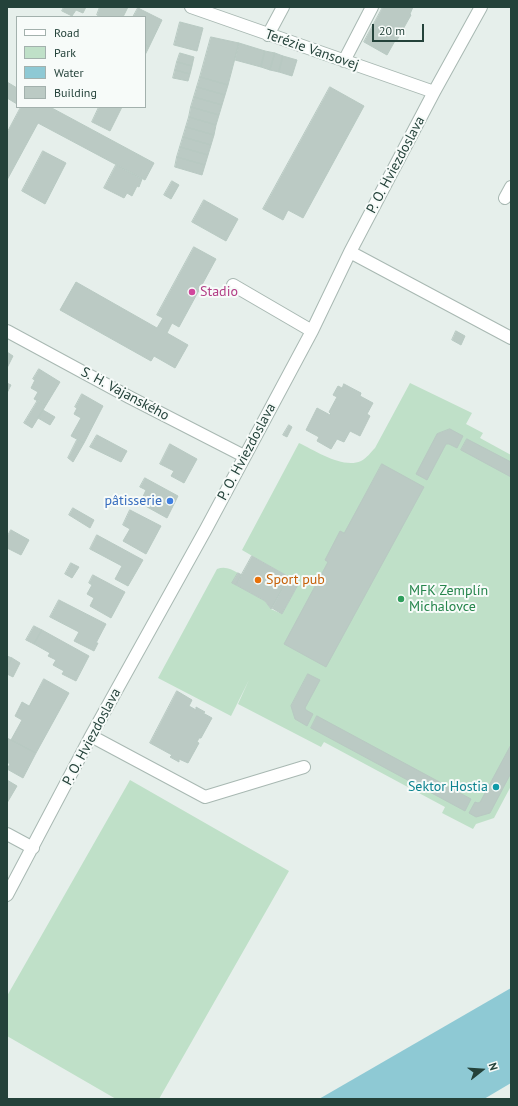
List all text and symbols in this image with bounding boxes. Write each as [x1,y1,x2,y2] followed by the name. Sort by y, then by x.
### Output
[16,16,146,108] legend
[374,16,426,42] scale bar
[379,23,405,38] text: 20 m
[54,25,79,40] text: Road
[263,26,361,74] street label: Terézie Vansovej
[54,45,76,60] text: Park
[54,65,84,80] text: Water
[54,85,97,100] text: Building
[363,114,429,216] street label: P. O. Hviezdoslava
[200,284,238,300] place label: Stadio
[187,287,197,297] marker: Stadio
[78,364,172,424] street label: S. H. Vajanského
[214,401,280,503] street label: P. O. Hviezdoslava
[104,493,162,509] place label: pâtisserie
[165,496,175,506] marker: pâtisserie
[266,572,325,588] place label: Sport pub
[253,575,263,585] marker: Sport pub
[409,583,488,616] place label: MFK Zemplín Michalovce
[396,594,406,604] marker: MFK Zemplín Michalovce
[59,686,125,788] street label: P. O. Hviezdoslava
[408,779,488,795] place label: Sektor Hostia
[491,782,501,792] marker: Sektor Hostia
[462,1050,502,1090] north arrow
[486,1061,501,1072] text: N

